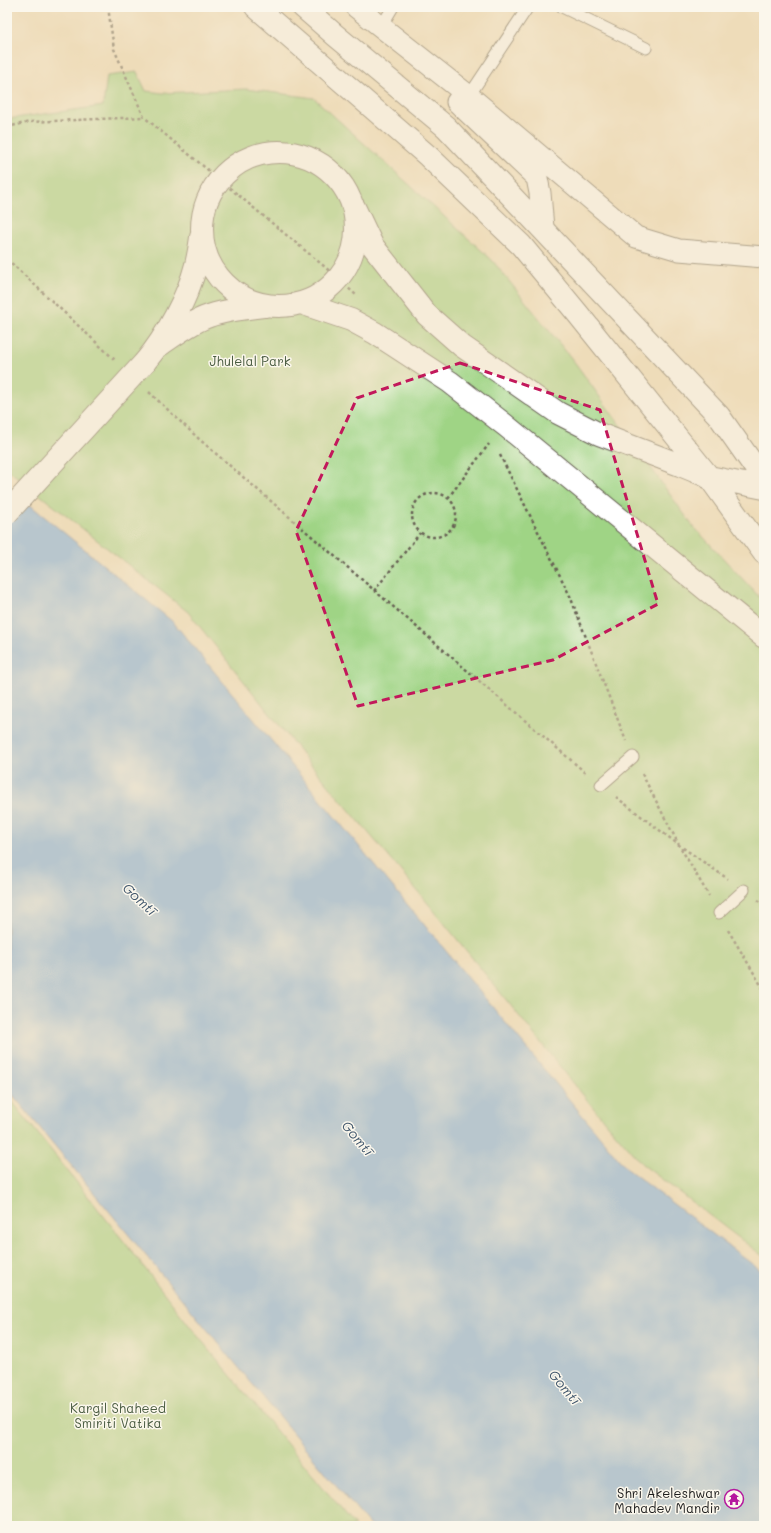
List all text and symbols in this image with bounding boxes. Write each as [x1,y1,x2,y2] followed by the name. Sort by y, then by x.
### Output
[209,352,291,369] park label: Jhulelal Park
[119,878,162,921] water label: Gomtī
[338,1116,379,1161] water label: Gomtī
[545,1365,586,1410] water label: Gomtī
[70,1399,166,1431] park label: Kargil Shaheed Smiriti Vatika
[614,1484,720,1516] place label: Shri Akeleshwar Mahadev Mandir
[723,1488,745,1510] temple icon: Shri Akeleshwar Mahadev Mandir

